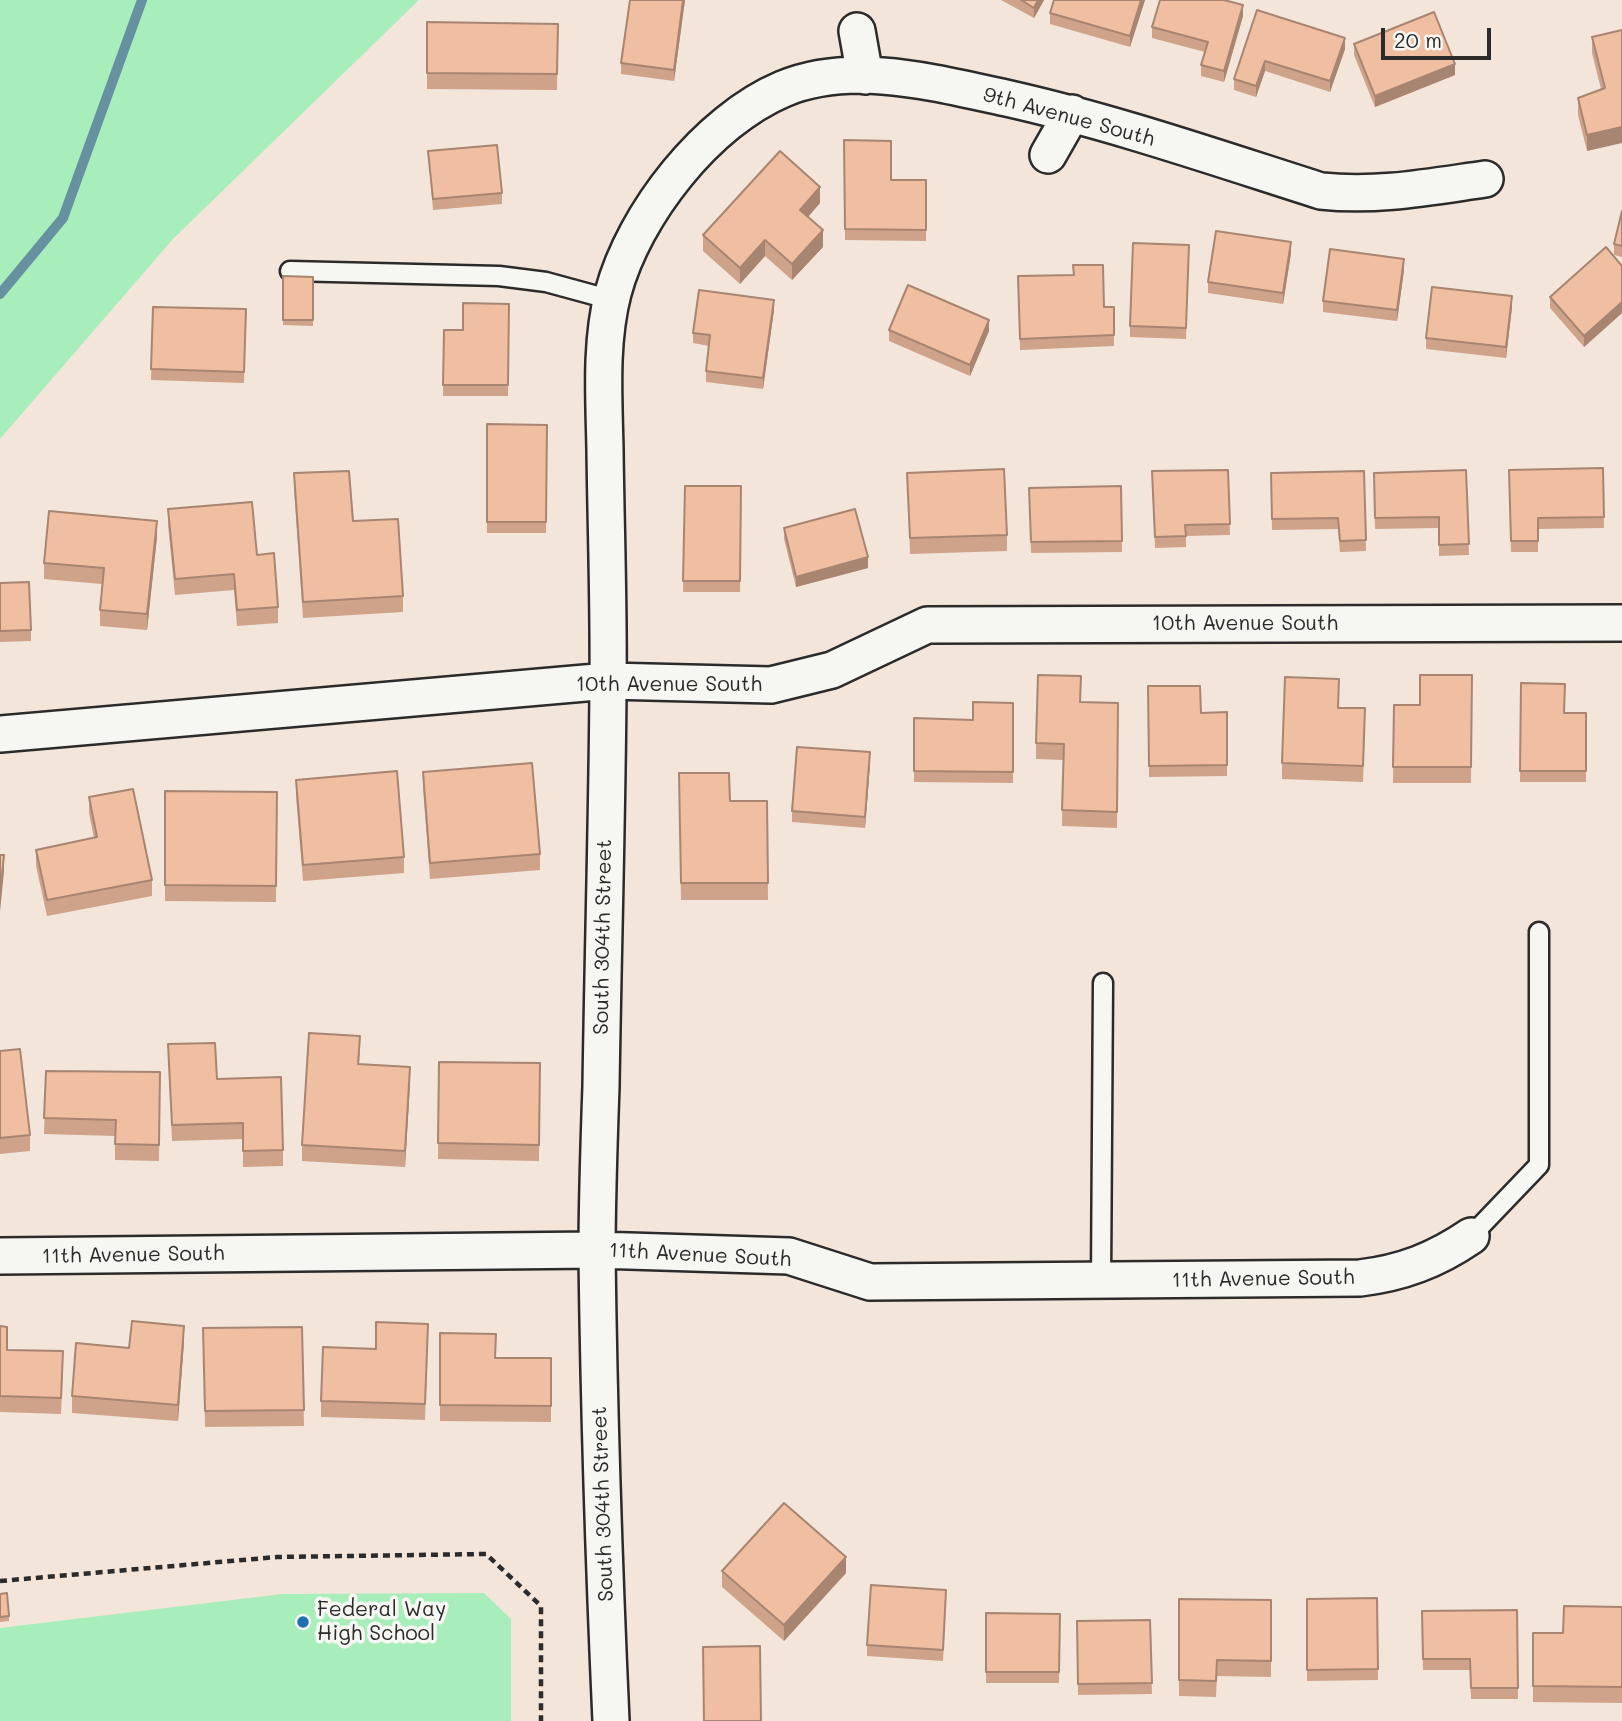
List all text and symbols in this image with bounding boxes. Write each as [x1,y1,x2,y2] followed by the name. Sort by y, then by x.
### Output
[1384,14,1494,58] scale bar
[1394,26,1442,53] text: 20 m
[981,82,1157,152] street label: 9th Avenue South
[1152,611,1338,637] street label: 10th Avenue South
[576,672,762,698] street label: 10th Avenue South
[589,839,617,1035] street label: South 304th Street
[608,1238,792,1272] street label: 11th Avenue South
[41,1241,225,1269] street label: 11th Avenue South
[1171,1265,1355,1293] street label: 11th Avenue South
[587,1406,619,1602] street label: South 304th Street
[317,1597,446,1647] place label: Federal Way High School
[295,1614,311,1630] marker: Federal Way High School

